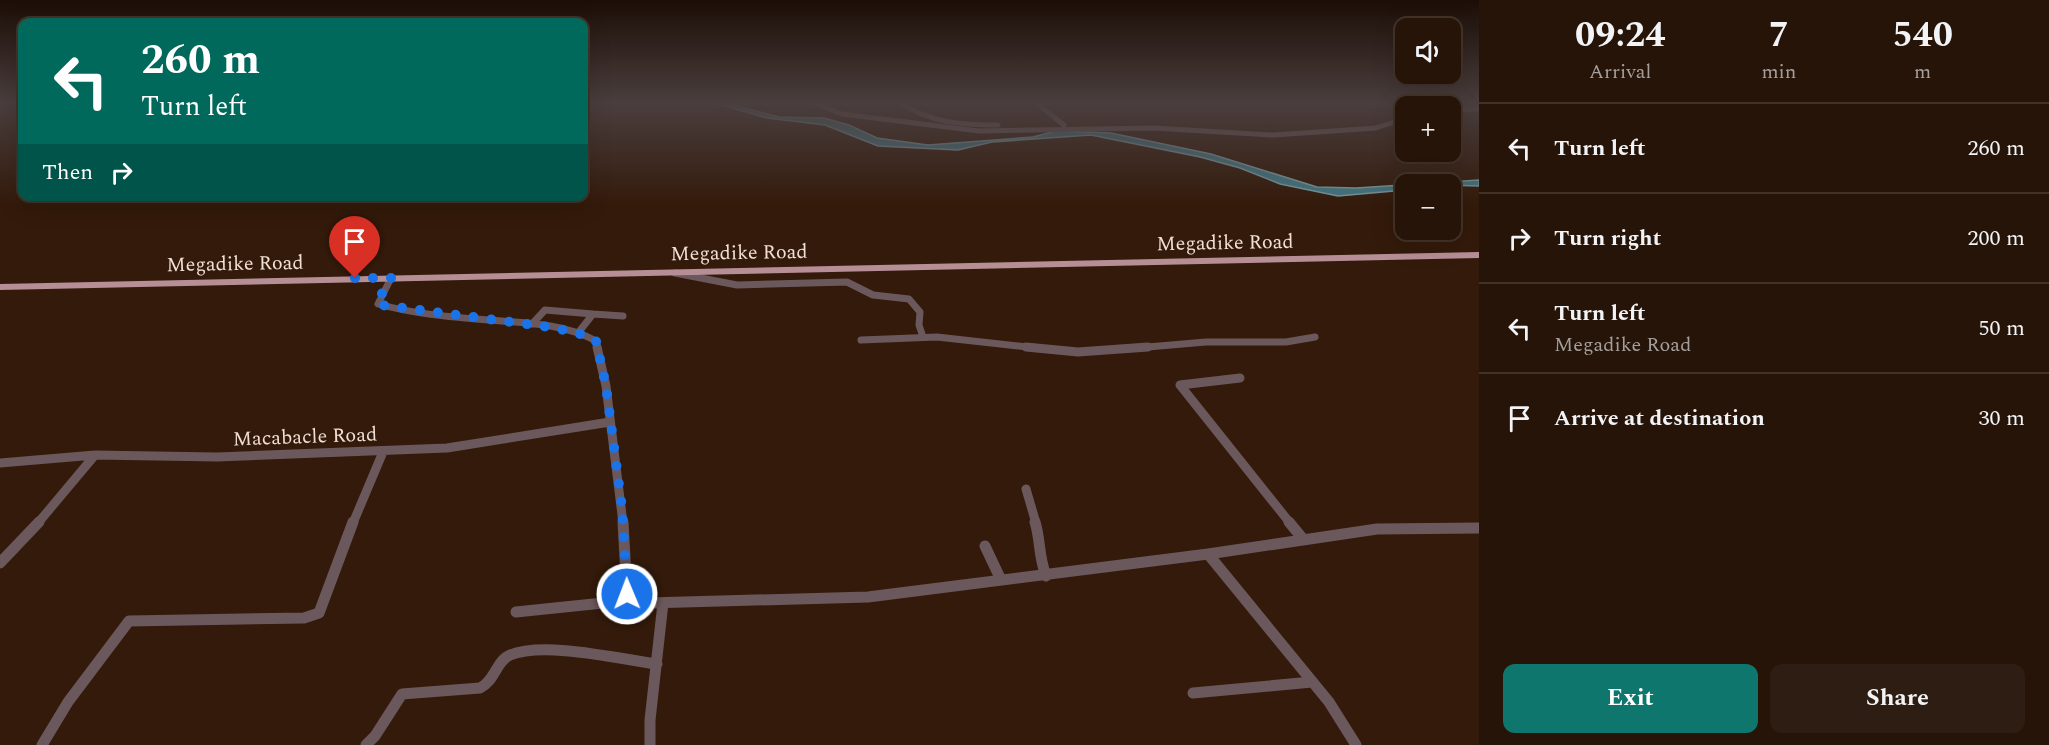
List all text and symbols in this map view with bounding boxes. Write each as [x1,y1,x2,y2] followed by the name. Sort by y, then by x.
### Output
[1575,8,1665,63] text: 09:24
[1769,8,1789,63] text: 7
[1892,8,1953,63] text: 540
[1395,18,1461,240] map controls
[1395,18,1461,84] button: sound
[141,29,260,92] text: 260 m
[42,42,120,120] icon: left
[1589,57,1651,87] text: Arrival
[1761,57,1796,87] text: min
[1914,57,1931,87] text: m
[141,86,247,128] text: Turn left
[1395,96,1461,162] button: +
[1503,132,1536,165] icon: left
[1554,132,1646,165] text: Turn left
[1968,132,2025,165] text: 260 m
[42,156,93,189] text: Then
[105,156,138,189] icon: right
[1395,174,1461,240] button: −
[329,216,380,278] pin
[1503,222,1536,255] icon: right
[1554,222,1661,255] text: Turn right
[1968,222,2025,255] text: 200 m
[338,225,371,258] icon: arrive
[1156,227,1294,259] street label: Megadike Road
[670,237,808,269] street label: Megadike Road
[166,248,304,280] street label: Megadike Road
[1554,297,1646,330] text: Turn left
[1503,312,1536,345] icon: left
[1979,312,2025,345] text: 50 m
[1554,330,1691,360] text: Megadike Road
[1503,402,1536,435] icon: arrive
[1554,402,1765,435] text: Arrive at destination
[1979,402,2025,435] text: 30 m
[232,419,378,455] street label: Macabacle Road
[595,562,659,626] position arrow
[1503,664,1758,733] button: Exit
[1770,664,2025,733] button: Share

